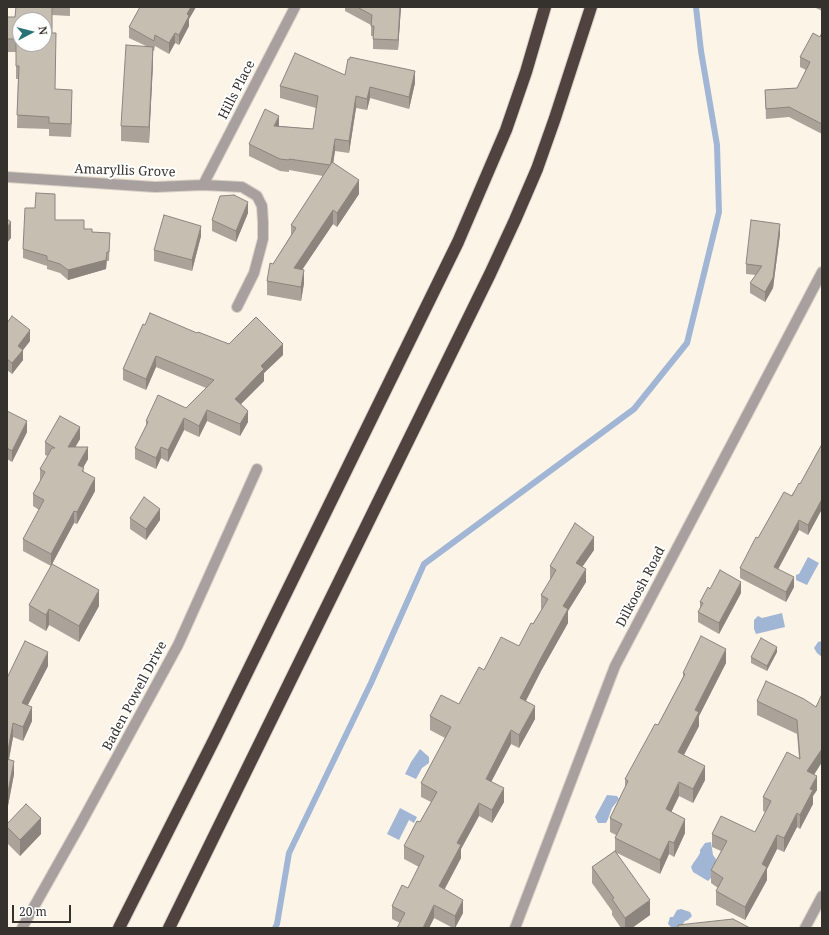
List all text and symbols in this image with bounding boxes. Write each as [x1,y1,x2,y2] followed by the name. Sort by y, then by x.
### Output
[12,12,52,52] north arrow
[35,25,51,36] text: N
[215,58,259,122] street label: Hills Place
[74,161,176,181] street label: Amaryllis Grove
[613,544,669,630] street label: Dilkoosh Road
[100,639,170,753] street label: Baden Powell Drive
[14,897,73,923] scale bar
[19,903,47,920] text: 20 m

